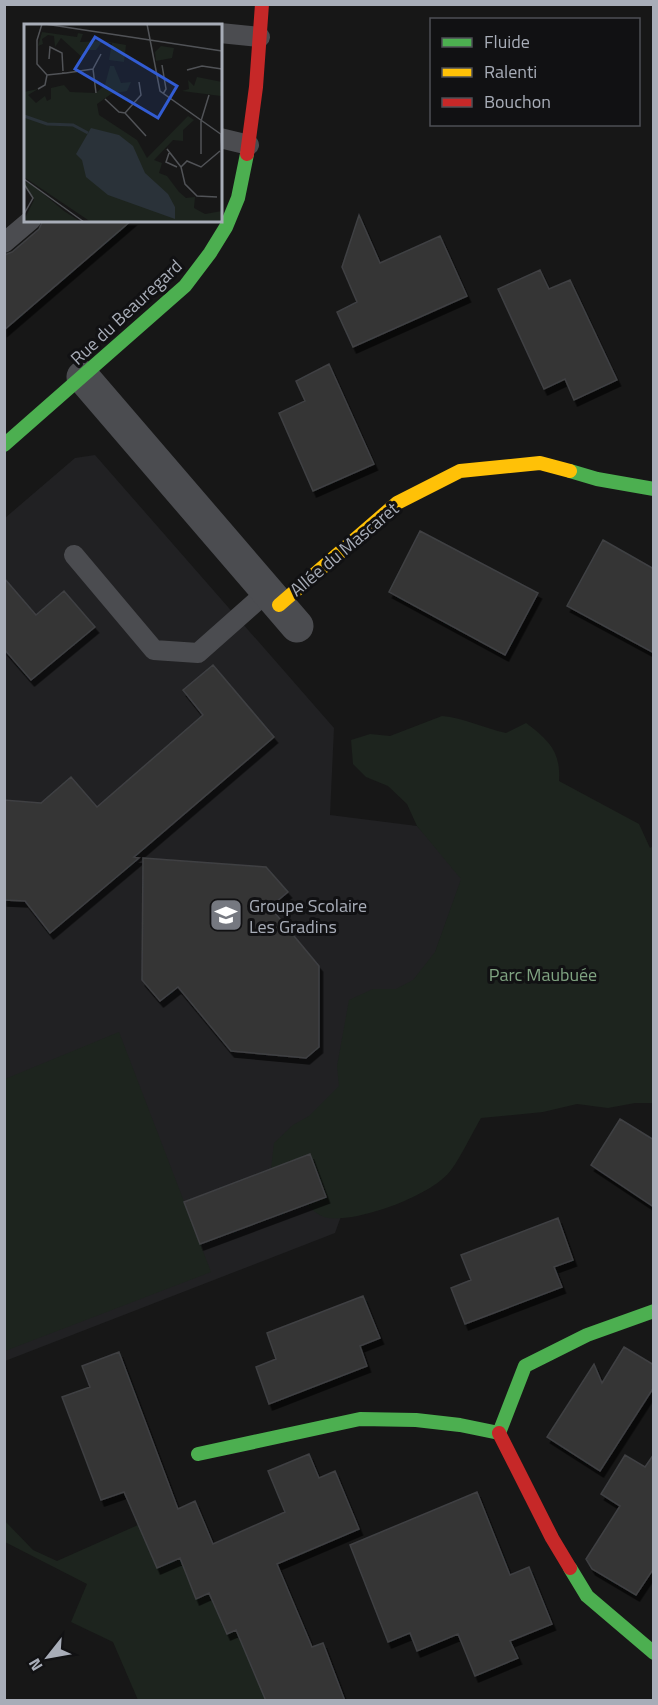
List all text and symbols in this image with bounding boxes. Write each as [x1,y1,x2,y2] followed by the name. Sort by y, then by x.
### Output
[430,18,640,126] legend
[24,24,222,222] inset map
[484,28,530,55] text: Fluide
[484,58,537,85] text: Ralenti
[484,88,551,115] text: Bouchon
[64,253,188,371] street label: Rue du Beauregard
[284,495,405,603] street label: Allée du Mascaret
[249,892,367,940] place label: Groupe Scolaire Les Gradins
[208,897,244,933] school or university icon: Groupe Scolaire Les Gradins
[489,961,597,988] park label: Parc Maubuée
[18,1627,78,1687] north arrow
[22,1654,48,1676] text: N

